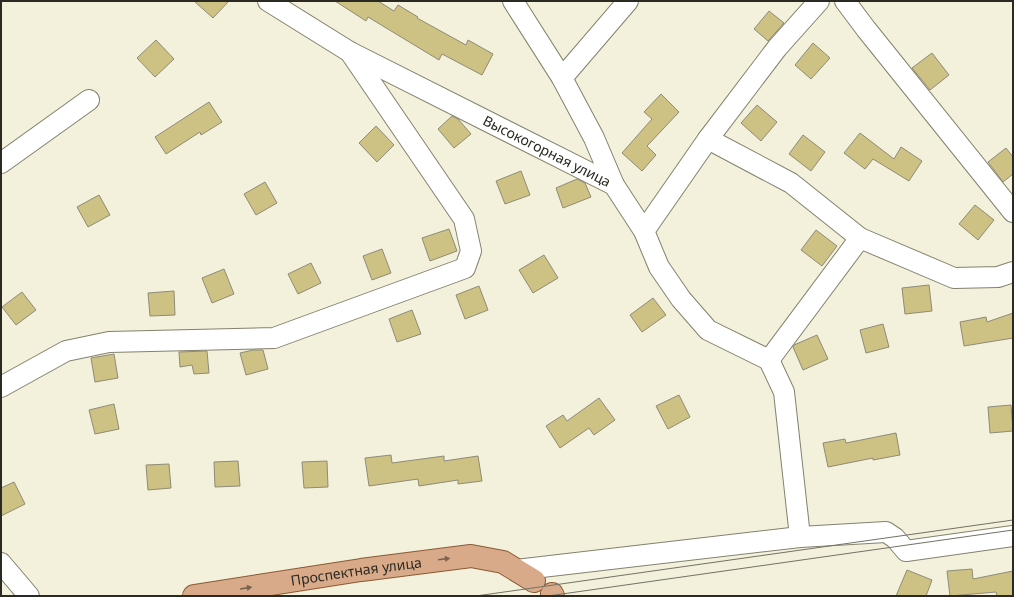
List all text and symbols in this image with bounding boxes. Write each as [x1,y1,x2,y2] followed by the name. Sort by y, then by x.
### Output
[480,111,614,191] street label: Высокогорная улица
[289,552,423,590] street label: Проспектная улица
[438,556,450,562] one-way arrow
[240,585,252,591] one-way arrow

